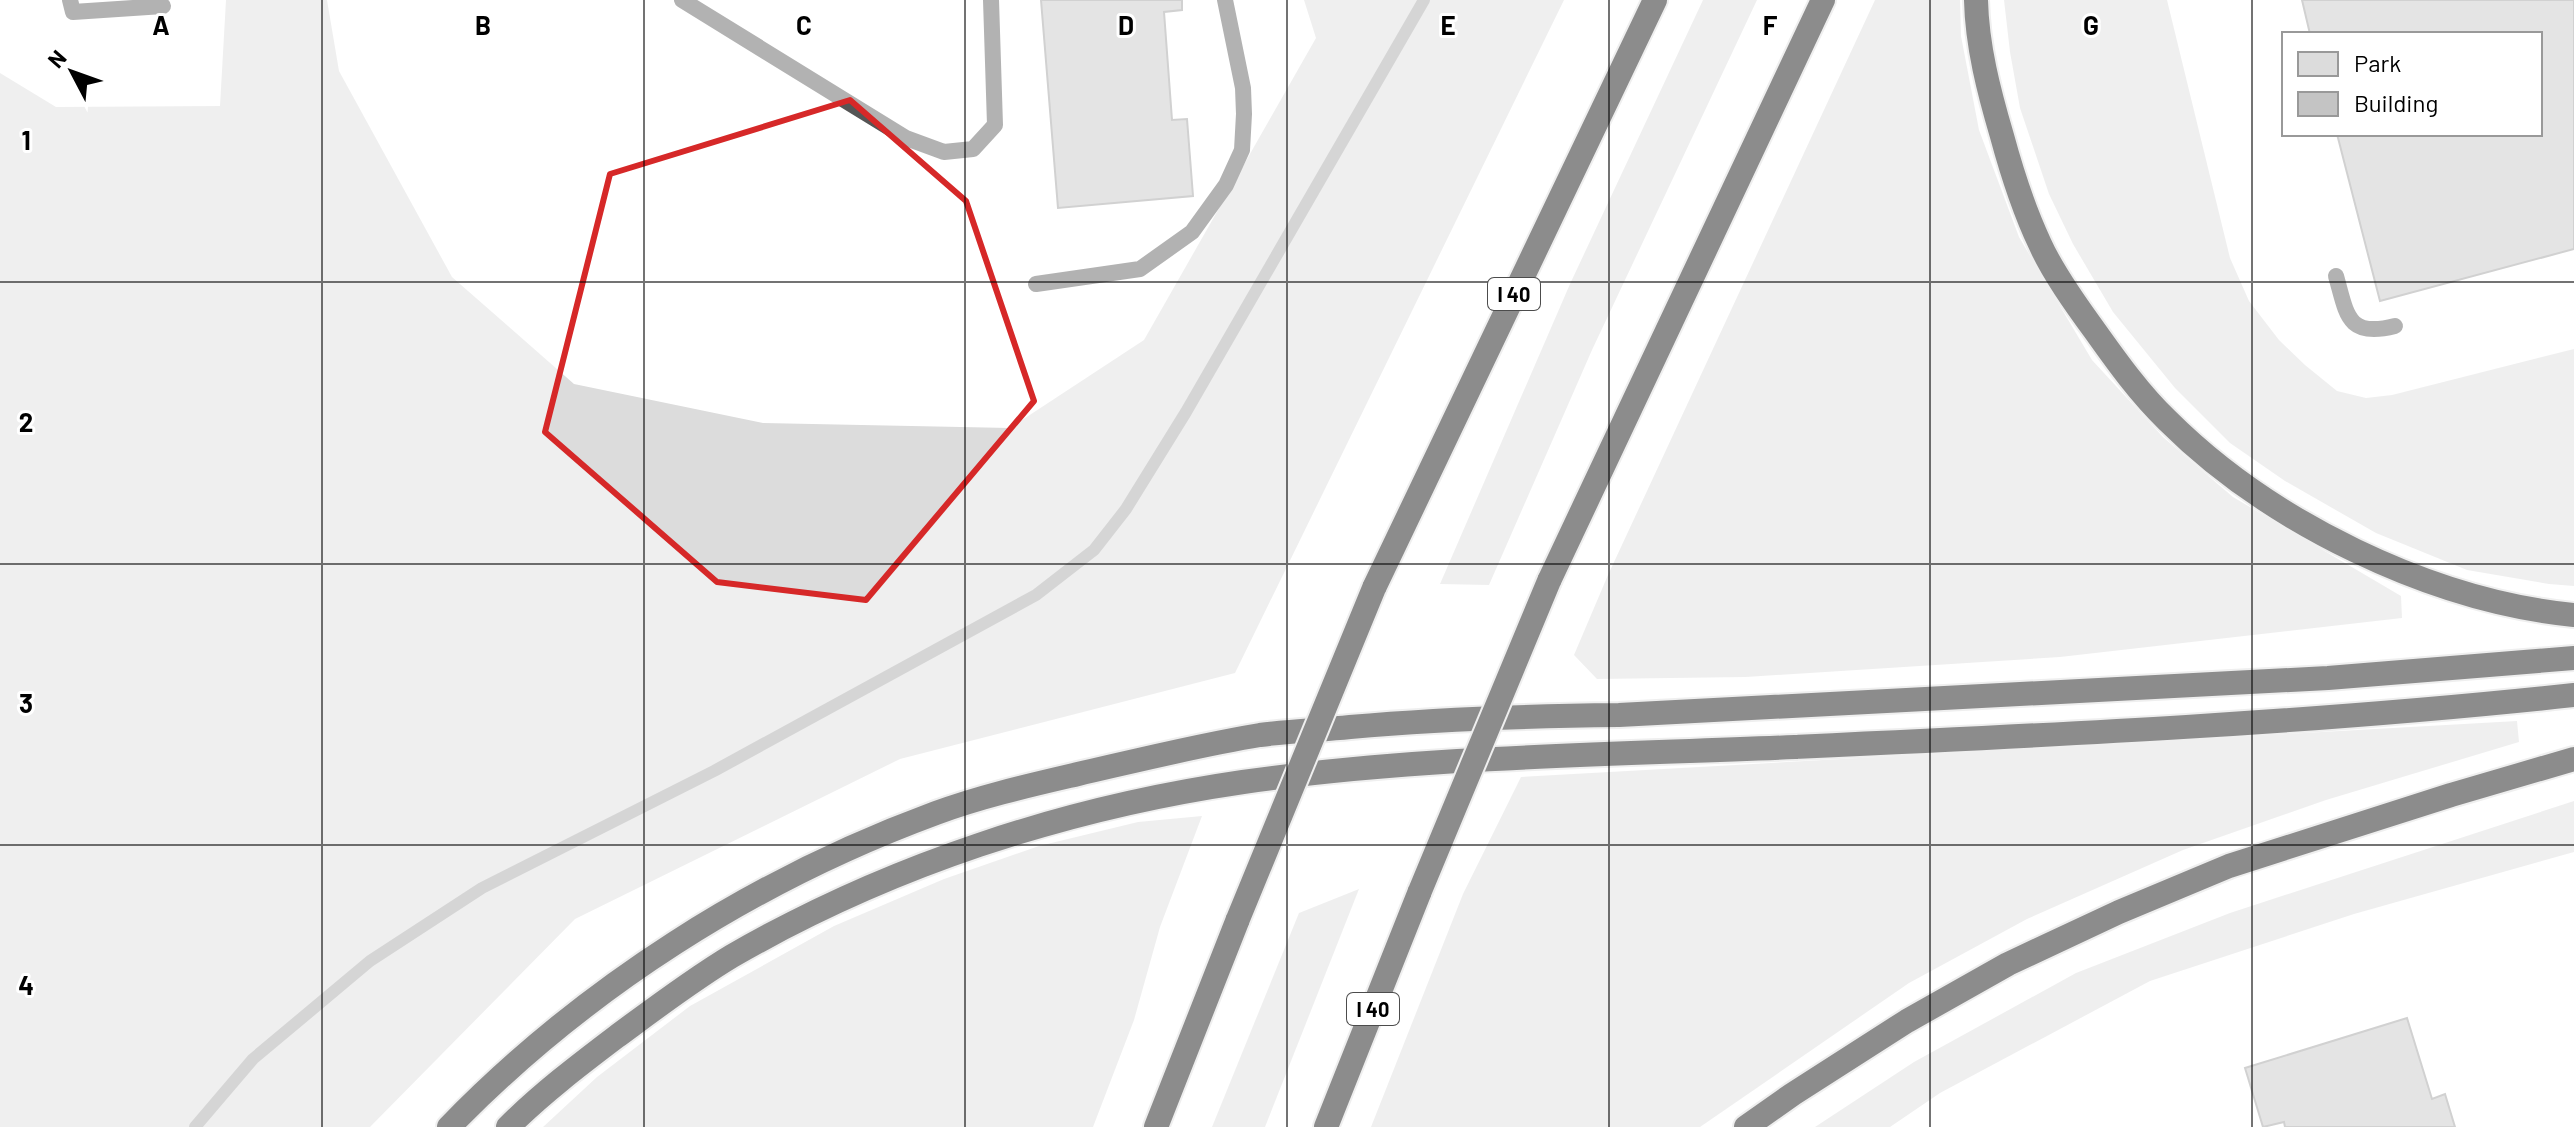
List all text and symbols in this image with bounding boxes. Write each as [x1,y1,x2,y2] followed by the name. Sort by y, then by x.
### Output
[152,9,170,40] text: A
[475,9,491,40] text: B
[796,9,812,40] text: C
[1118,9,1134,40] text: D
[1440,9,1456,40] text: E
[1763,9,1778,40] text: F
[2083,9,2099,40] text: G
[32,32,112,112] north arrow
[2282,32,2542,136] legend
[42,44,71,72] text: N
[2354,48,2401,77] text: Park
[2354,88,2438,117] text: Building
[21,124,31,155] text: 1
[1488,278,1540,310] road number: I 40
[19,406,33,437] text: 2
[19,687,33,718] text: 3
[18,969,34,1000] text: 4
[1347,993,1399,1025] road number: I 40

